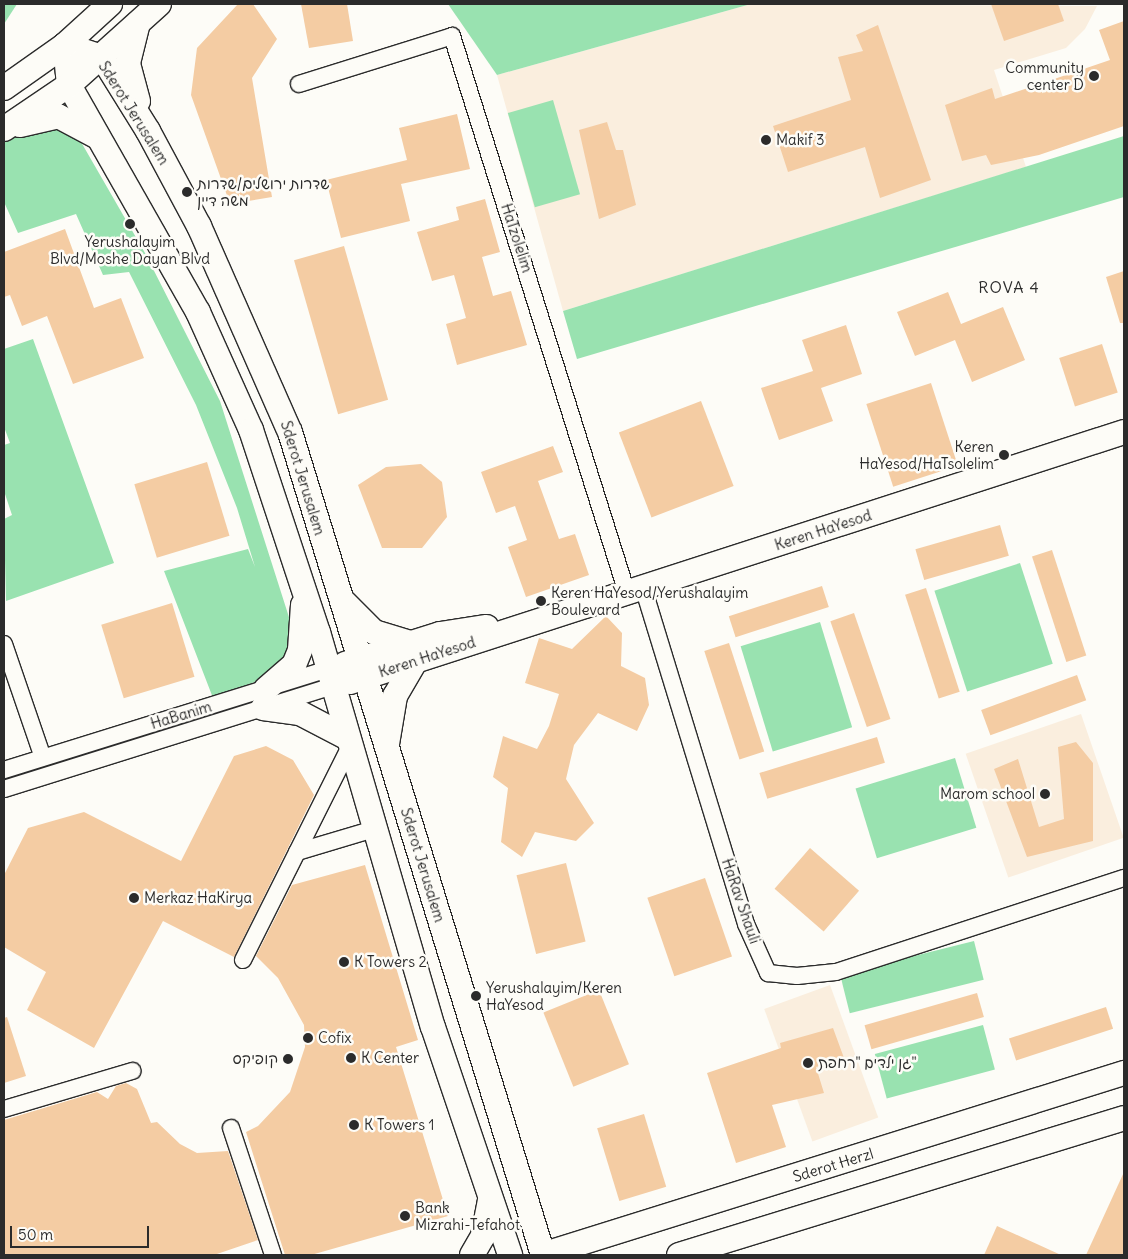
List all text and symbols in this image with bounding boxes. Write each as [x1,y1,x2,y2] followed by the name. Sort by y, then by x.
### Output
[95,58,173,168] street label: Sderot Jerusalem
[1005,58,1084,93] place label: Community center D
[1088,70,1100,82] marker: Community center D
[776,131,825,149] place label: Makif 3
[760,134,772,146] marker: Makif 3
[197,174,329,209] place label: שדרות ירושלים/שדרות משה דיין
[181,186,193,198] marker: שדרות ירושלים/שדרות משה דיין
[497,201,537,275] street label: HaTzolelim
[124,218,136,230] marker: Yerushalayim Blvd/Moshe Dayan Blvd
[50,232,210,267] place label: Yerushalayim Blvd/Moshe Dayan Blvd
[978,277,1040,297] district label: ROVA 4
[277,419,329,537] street label: Sderot Jerusalem
[859,437,994,472] place label: Keren HaYesod/HaTsolelim
[998,449,1010,461] marker: Keren HaYesod/HaTsolelim
[772,506,874,554] street label: Keren HaYesod
[551,583,748,618] place label: Keren HaYesod/Yerushalayim Boulevard
[535,595,547,607] marker: Keren HaYesod/Yerushalayim Boulevard
[376,633,478,681] street label: Keren HaYesod
[148,697,214,733] street label: HaBanim
[940,785,1035,803] place label: Marom school
[1039,788,1051,800] marker: Marom school
[397,806,449,924] street label: Sderot Jerusalem
[718,856,764,946] street label: HaRav Shauli
[144,889,252,907] place label: Merkaz HaKirya
[128,892,140,904] marker: Merkaz HaKirya
[354,953,427,971] place label: K Towers 2
[338,956,350,968] marker: K Towers 2
[486,978,622,1013] place label: Yerushalayim/Keren HaYesod
[470,990,482,1002] marker: Yerushalayim/Keren HaYesod
[318,1029,352,1047] place label: Cofix
[302,1032,314,1044] marker: Cofix
[361,1049,419,1067] place label: K Center
[232,1050,278,1068] place label: קופיקס
[345,1052,357,1064] marker: K Center
[282,1053,294,1065] marker: קופיקס
[818,1054,917,1072] place label: גן ילדים "רחפת"
[802,1057,814,1069] marker: גן ילדים "רחפת"
[364,1116,434,1134] place label: K Towers 1
[348,1119,360,1131] marker: K Towers 1
[790,1144,876,1186] street label: Sderot Herzl
[415,1198,520,1233] place label: Bank Mizrahi-Tefahot
[399,1210,411,1222] marker: Bank Mizrahi-Tefahot
[12,1216,151,1248] scale bar
[18,1225,53,1244] text: 50 m

